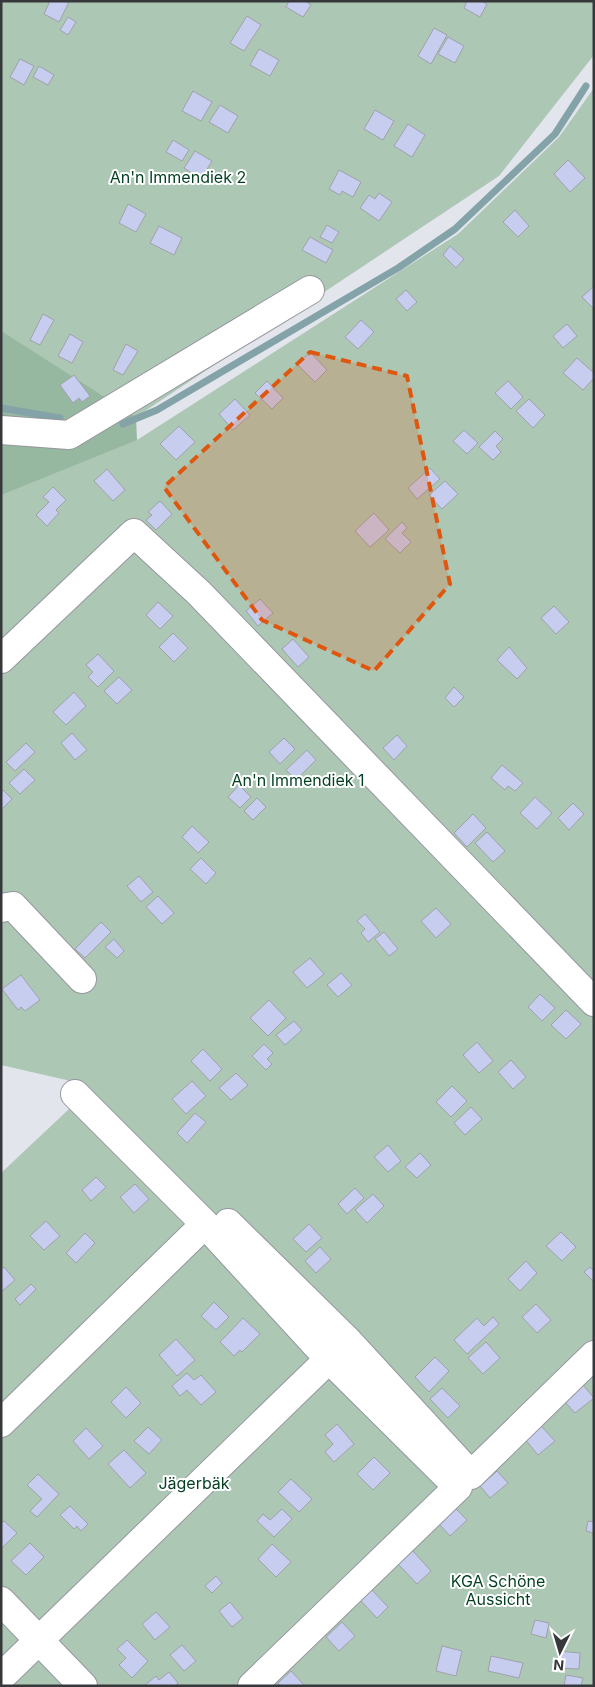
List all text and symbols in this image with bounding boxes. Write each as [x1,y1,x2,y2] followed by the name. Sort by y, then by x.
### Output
[110,167,246,187] park label: An'n Immendiek 2
[231,770,365,790] park label: An'n Immendiek 1
[158,1473,230,1493] park label: Jägerbäk
[451,1571,545,1609] park label: KGA Schöne Aussicht
[535,1627,585,1677] north arrow
[553,1657,565,1674] text: N

